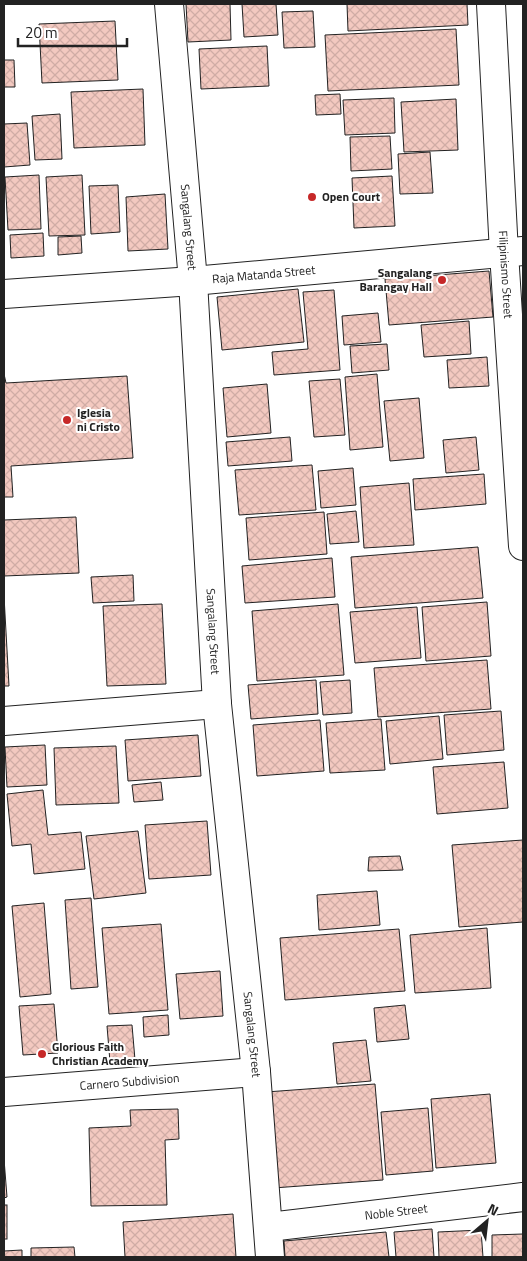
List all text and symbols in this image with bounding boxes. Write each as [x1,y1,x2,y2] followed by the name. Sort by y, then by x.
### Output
[18,15,126,47] scale bar
[25,21,58,44] text: 20 m
[176,183,202,272] street label: Sangalang Street
[322,187,381,206] place label: Open Court
[306,191,318,203] marker: Open Court
[494,230,518,320] street label: Filipinismo Street
[211,260,317,288] street label: Raja Matanda Street
[359,263,433,296] place label: Sangalang Barangay Hall
[436,274,448,286] marker: Sangalang Barangay Hall
[77,403,120,436] place label: Iglesia ni Cristo
[61,414,73,426] marker: Iglesia ni Cristo
[201,588,225,676] street label: Sangalang Street
[239,991,266,1079] street label: Sangalang Street
[52,1037,149,1070] place label: Glorious Faith Christian Academy
[36,1048,48,1060] marker: Glorious Faith Christian Academy
[79,1068,180,1095] street label: Carnero Subdivision
[462,1196,512,1246] north arrow
[364,1198,429,1225] street label: Noble Street
[484,1198,503,1221] text: N

